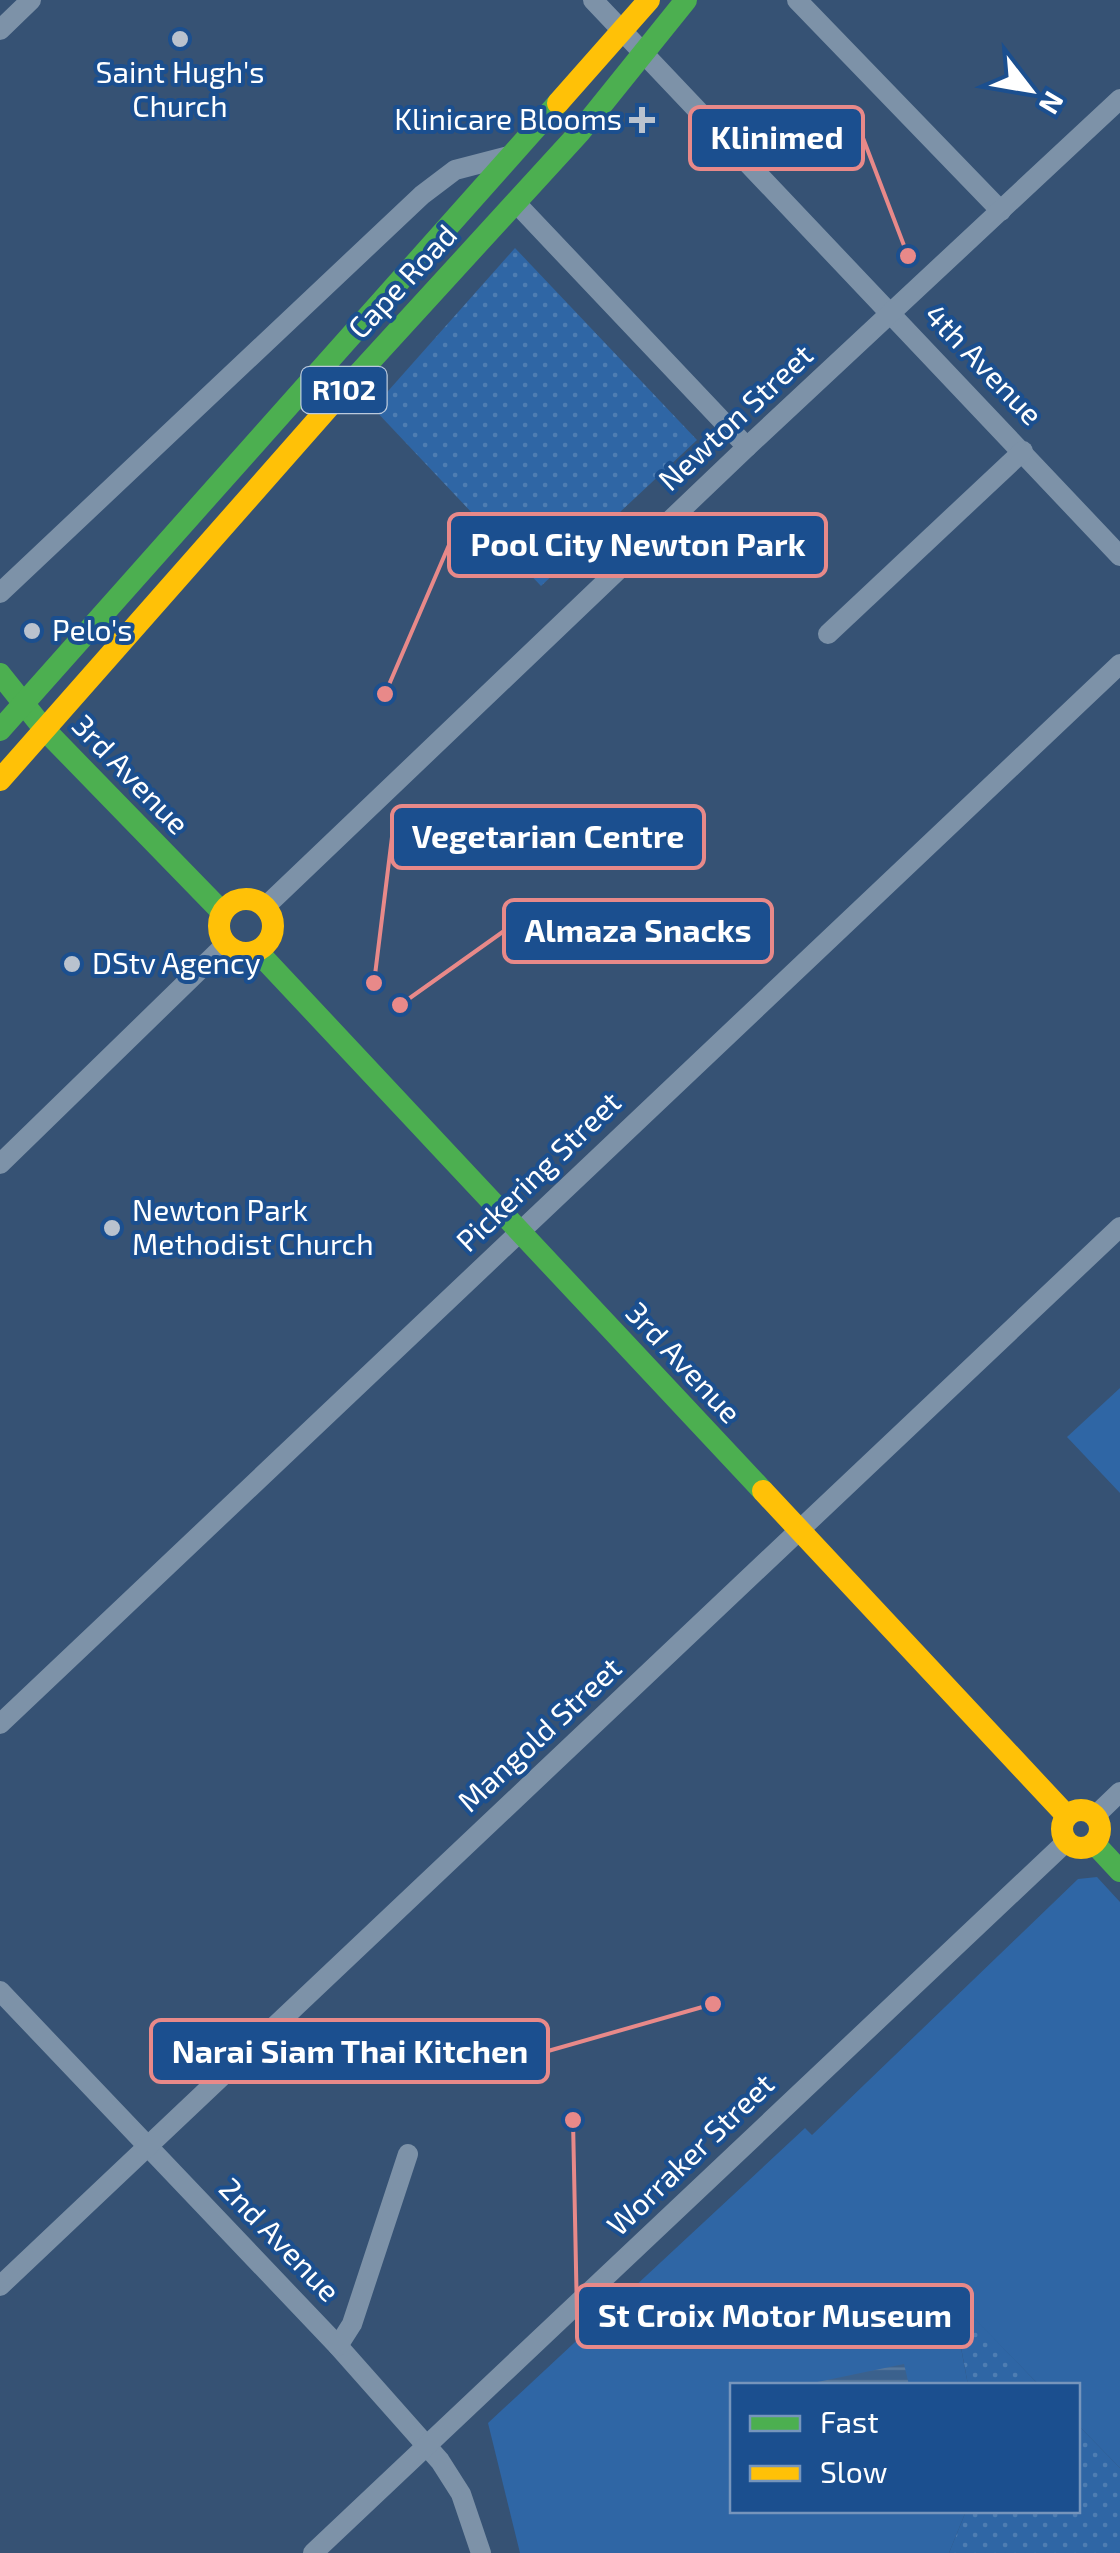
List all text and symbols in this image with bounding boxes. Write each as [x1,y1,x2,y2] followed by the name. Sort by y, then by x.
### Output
[169,28,191,50] marker: Saint Hugh's Church
[980,40,1080,140] north arrow
[96,53,264,123] place label: Saint Hugh's Church
[1033,86,1072,121] text: N
[394,100,622,136] place label: Klinicare Blooms
[690,107,863,169] callout: Klinimed
[631,109,653,131] marker: Klinicare Blooms
[710,117,844,155] text: Klinimed
[340,216,463,345] street label: Cape Road
[918,296,1051,431] street label: 4th Avenue
[650,336,819,497] street label: Newton Street
[302,367,386,413] road number: R102
[449,514,826,576] callout: Pool City Newton Park
[470,524,806,563] text: Pool City Newton Park
[52,611,133,647] place label: Pelo's
[21,620,43,642] marker: Pelo's
[66,706,197,841] street label: 3rd Avenue
[392,806,704,868] callout: Vegetarian Centre
[412,816,684,854] text: Vegetarian Centre
[504,900,772,962] callout: Almaza Snacks
[524,910,752,948] text: Almaza Snacks
[92,944,261,980] place label: DStv Agency
[61,953,83,975] marker: DStv Agency
[448,1083,627,1258] street label: Pickering Street
[132,1191,374,1261] place label: Newton Park Methodist Church
[101,1217,123,1239] marker: Newton Park Methodist Church
[619,1294,749,1430] street label: 3rd Avenue
[450,1649,628,1818] street label: Mangold Street
[151,2020,548,2082] callout: Narai Siam Thai Kitchen
[172,2031,528,2069] text: Narai Siam Thai Kitchen
[599,2065,780,2242] street label: Worraker Street
[213,2169,348,2308] street label: 2nd Avenue
[577,2285,972,2347] callout: St Croix Motor Museum
[598,2295,952,2333] text: St Croix Motor Museum
[730,2383,1080,2513] legend
[820,2403,879,2439] text: Fast
[820,2453,887,2489] text: Slow

